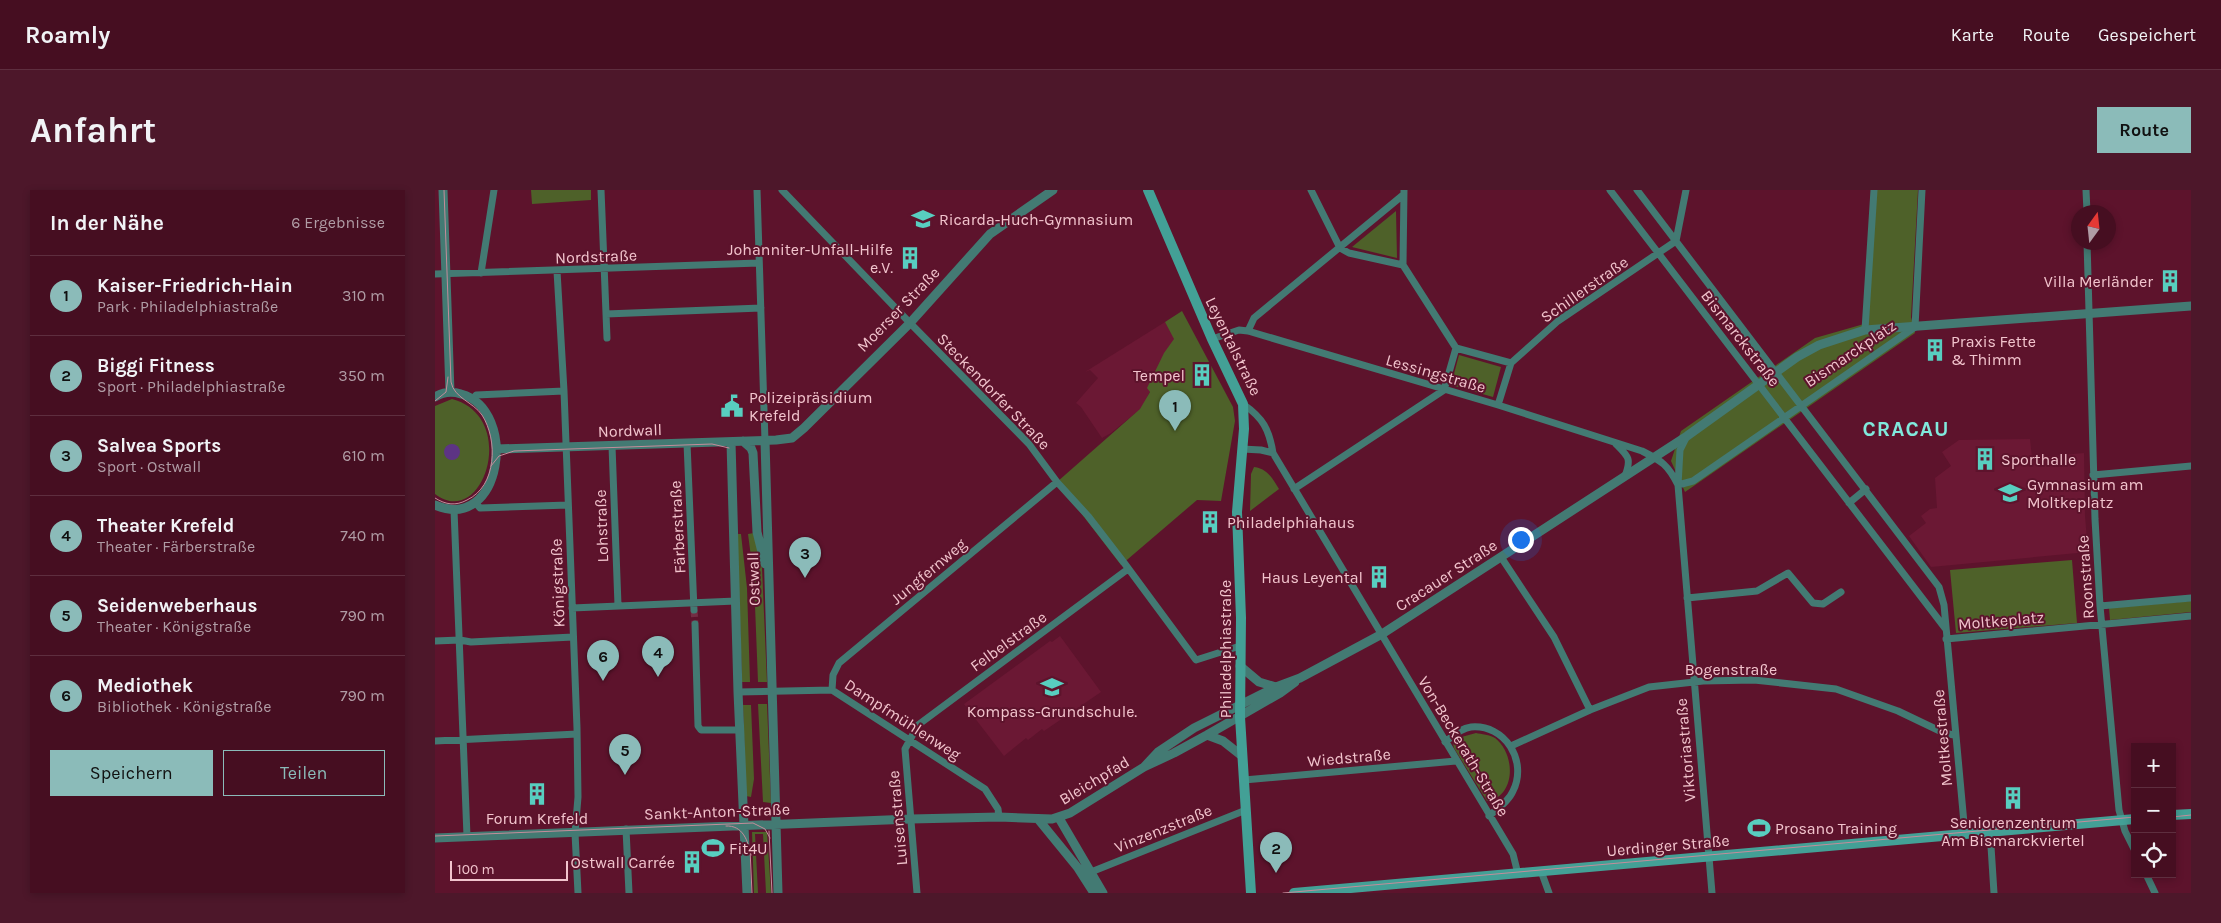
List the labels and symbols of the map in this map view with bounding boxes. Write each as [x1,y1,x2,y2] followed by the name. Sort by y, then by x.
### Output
[2071,205,2116,250] north arrow
[910,206,936,232] school or university icon: Ricarda-Huch-Gymnasium
[939,210,1133,229] place label: Ricarda-Huch-Gymnasium
[727,240,893,277] place label: Johanniter-Unfall-Hilfe e.V.
[897,245,923,271] building icon: Johanniter-Unfall-Hilfe e.V.
[555,246,637,267] street label: Nordstraße
[1537,252,1632,327] street label: Schillerstraße
[853,263,944,356] street label: Moerser Straße
[2157,268,2183,294] building icon: Villa Merländer
[2044,272,2153,291] place label: Villa Merländer
[1697,286,1784,390] street label: Bismarckstraße
[1201,294,1266,399] street label: Leyentalstraße
[1801,316,1900,391] street label: Bismarckplatz
[933,329,1054,454] street label: Steckendorfer Straße
[1951,332,2036,369] place label: Praxis Fette & Thimm
[1922,337,1948,363] building icon: Praxis Fette & Thimm
[1384,350,1488,397] street label: Lessingstraße
[1189,362,1215,388] building icon: Tempel
[1133,366,1185,385] place label: Tempel
[749,388,872,425] place label: Polizeipräsidium Krefeld
[1159,390,1191,431] pin: 1
[719,393,745,419] public building icon: Polizeipräsidium Krefeld
[1863,417,1949,441] district label: CRACAU
[598,420,662,441] street label: Nordwall
[1972,446,1998,472] building icon: Sporthalle
[2001,450,2076,469] place label: Sporthalle
[2027,475,2144,512] place label: Gymnasium am Moltkeplatz
[666,480,689,574] street label: Färberstraße
[1997,480,2023,506] school or university icon: Gymnasium am Moltkeplatz
[591,489,612,563] street label: Lohstraße
[1197,509,1223,535] building icon: Philadelphiahaus
[1227,513,1355,532] place label: Philadelphiahaus
[1508,527,1534,553] your location
[887,534,970,608] street label: Jungfernweg
[2073,534,2098,620] street label: Roonstraße
[1392,536,1501,615] street label: Cracauer Straße
[789,537,821,578] pin: 3
[546,538,569,628] street label: Königstraße
[743,552,764,606] street label: Ostwall
[1366,564,1392,590] building icon: Haus Leyental
[1261,568,1363,587] place label: Haus Leyental
[1216,580,1235,718] street label: Philadelphiastraße
[966,607,1050,675] street label: Felbelstraße
[1957,607,2045,634] street label: Moltkeplatz
[642,636,674,677] pin: 4
[587,640,619,681] pin: 6
[1685,660,1777,679] street label: Bogenstraße
[1414,673,1513,820] street label: Von-Beckerath-Straße
[1039,674,1065,700] school or university icon: Kompass-Grundschule.
[841,675,964,764] street label: Dampfmühlenweg
[1929,689,1956,787] street label: Moltkestraße
[1672,697,1699,803] street label: Viktoriastraße
[967,702,1137,721] place label: Kompass-Grundschule.
[609,734,641,775] pin: 5
[1306,744,1392,771] street label: Wiedstraße
[1056,752,1133,809] street label: Bleichpfad
[884,770,911,866] street label: Luisenstraße
[524,781,550,807] building icon: Forum Krefeld
[2000,785,2026,811] building icon: Seniorenzentrum Am Bismarckviertel
[644,799,790,824] street label: Sankt-Anton-Straße
[1112,800,1215,857] street label: Vinzenzstraße
[486,809,588,828] place label: Forum Krefeld
[1941,813,2085,850] place label: Seniorenzentrum Am Bismarckviertel
[1746,815,1772,841] sports icon: Prosano Training
[1775,819,1897,838] place label: Prosano Training
[1606,831,1730,860] street label: Uerdinger Straße
[1260,832,1292,873] pin: 2
[700,835,726,861] sports icon: Fit4U
[729,839,768,858] place label: Fit4U
[679,849,705,875] building icon: Ostwall Carrée
[570,853,675,872] place label: Ostwall Carrée
[450,858,567,881] scale bar

